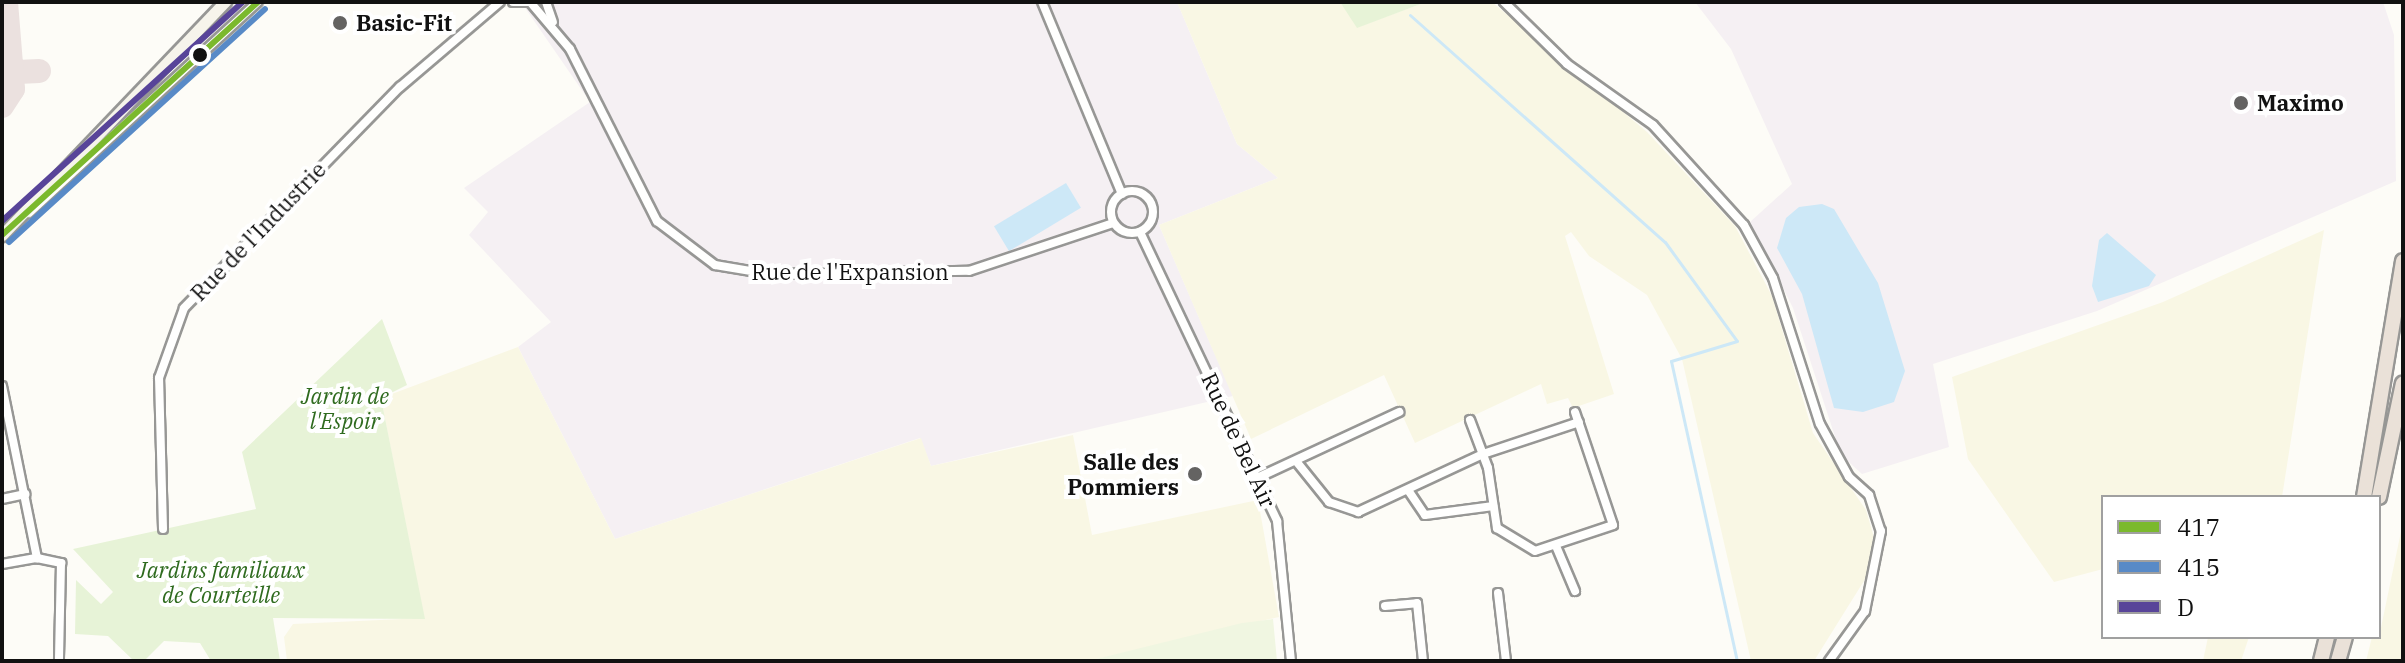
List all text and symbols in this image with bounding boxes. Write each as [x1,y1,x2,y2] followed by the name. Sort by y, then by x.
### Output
[356,10,452,36] place label: Basic-Fit
[331,14,349,32] marker: Basic-Fit
[192,47,208,63] unlabelled marker
[2257,90,2344,116] place label: Maximo
[2232,94,2250,112] marker: Maximo
[185,156,331,306] street label: Rue de l'Industrie
[751,259,949,285] street label: Rue de l'Expansion
[1196,369,1282,511] street label: Rue de Bel Air
[301,382,389,434] park label: Jardin de l'Espoir
[1067,448,1179,500] place label: Salle des Pommiers
[1186,465,1204,483] marker: Salle des Pommiers
[2101,495,2381,639] legend
[2177,511,2220,543] text: 417
[2177,551,2220,583] text: 415
[137,556,305,608] park label: Jardins familiaux de Courteille
[2177,591,2194,623] text: D

